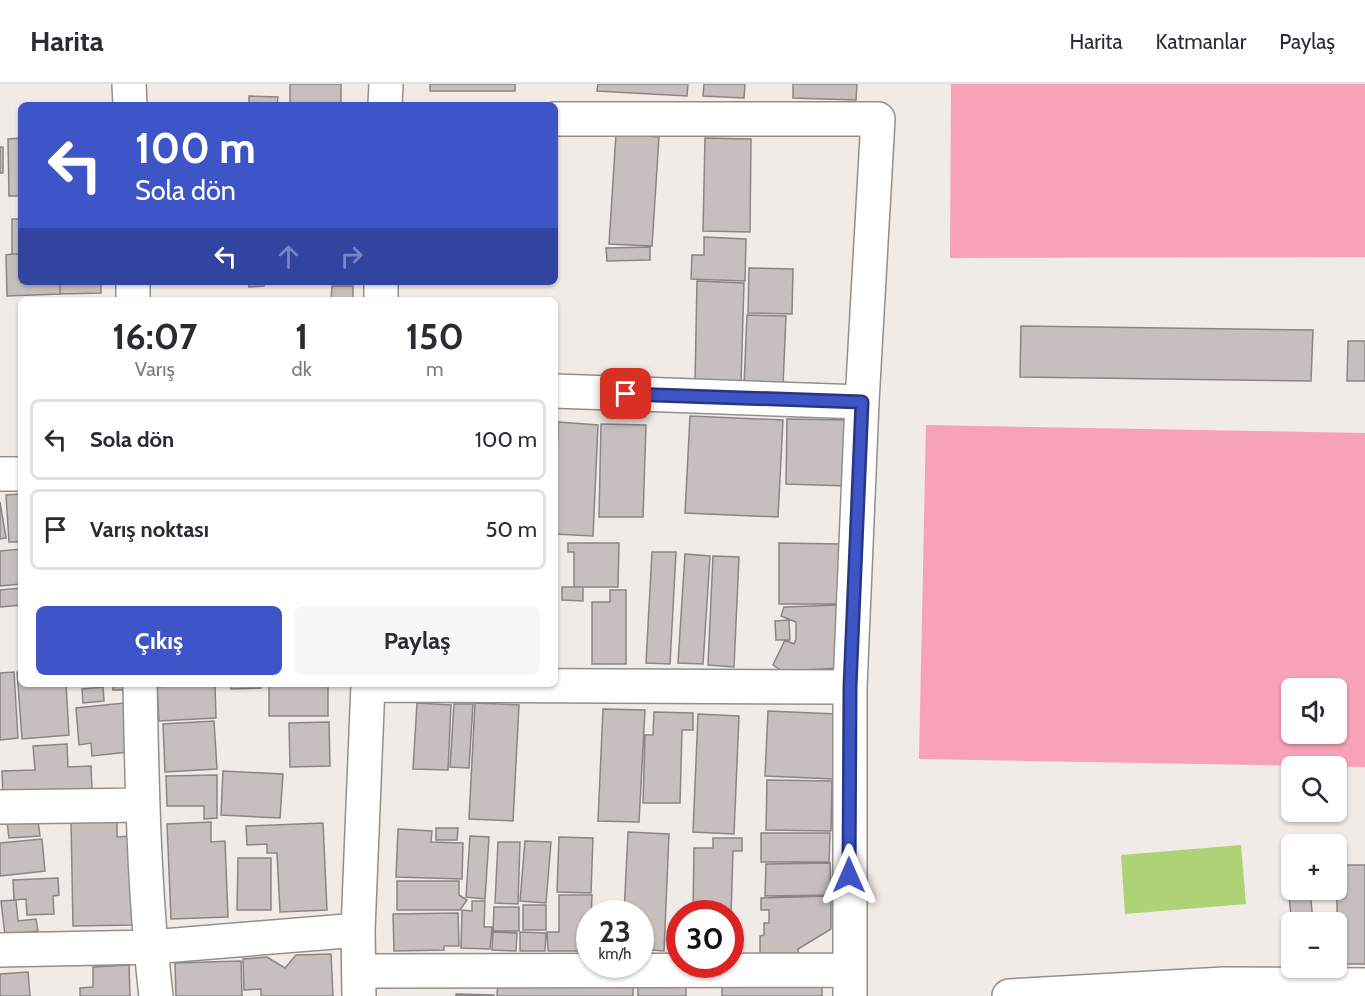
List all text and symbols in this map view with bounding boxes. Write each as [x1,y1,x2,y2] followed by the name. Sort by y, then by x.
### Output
[30,24,104,58] text: Harita
[1070,29,1123,54] text: Harita
[1156,29,1246,54] text: Katmanlar
[1279,29,1335,54] text: Paylaş
[135,122,256,174] text: 100 m
[36,126,114,204] icon: left
[135,174,236,207] text: Sola dön
[209,240,242,273] icon: left
[272,240,305,273] icon: ahead
[335,240,368,273] icon: right
[112,314,197,358] text: 16:07
[295,314,308,358] text: 1
[406,314,464,358] text: 150
[135,357,175,381] text: Varış
[292,357,312,381] text: dk
[426,357,444,381] text: m
[600,368,651,419] pin
[609,377,642,410] icon: arrive
[39,423,72,456] icon: left
[90,426,174,453] text: Sola dön
[475,426,537,453] text: 100 m
[39,513,72,546] icon: arrive
[90,516,209,543] text: Varış noktası
[485,516,537,543] text: 50 m
[36,606,282,675] button: Çıkış
[294,606,540,675] button: Paylaş
[1281,678,1347,978] map controls
[1281,678,1347,744] button: sound
[1281,756,1347,822] button: search
[1281,834,1347,900] button: +
[817,843,881,907] position arrow
[666,900,744,978] speed limit sign: 30
[1281,912,1347,978] button: −
[599,913,631,950] text: 23
[599,945,631,963] text: km/h

